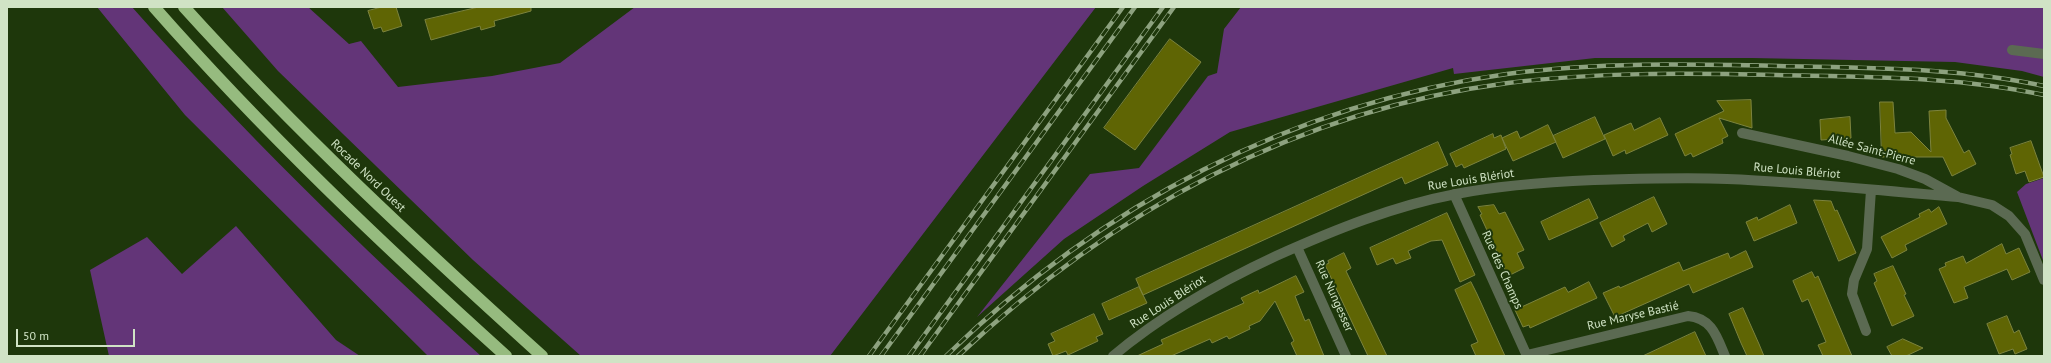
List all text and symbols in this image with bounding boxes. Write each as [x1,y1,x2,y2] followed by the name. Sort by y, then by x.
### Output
[1827,131,1917,169] street label: Allée Saint-Pierre
[328,137,408,215] street label: Rocade Nord Ouest
[1753,160,1841,182] street label: Rue Louis Blériot
[1427,166,1515,194] street label: Rue Louis Blériot
[1478,229,1526,311] street label: Rue des Champs
[1312,258,1356,334] street label: Rue Nungesser
[1128,272,1208,332] street label: Rue Louis Blériot
[1586,298,1680,334] street label: Rue Maryse Bastié
[18,321,137,347] scale bar
[23,328,49,343] text: 50 m

